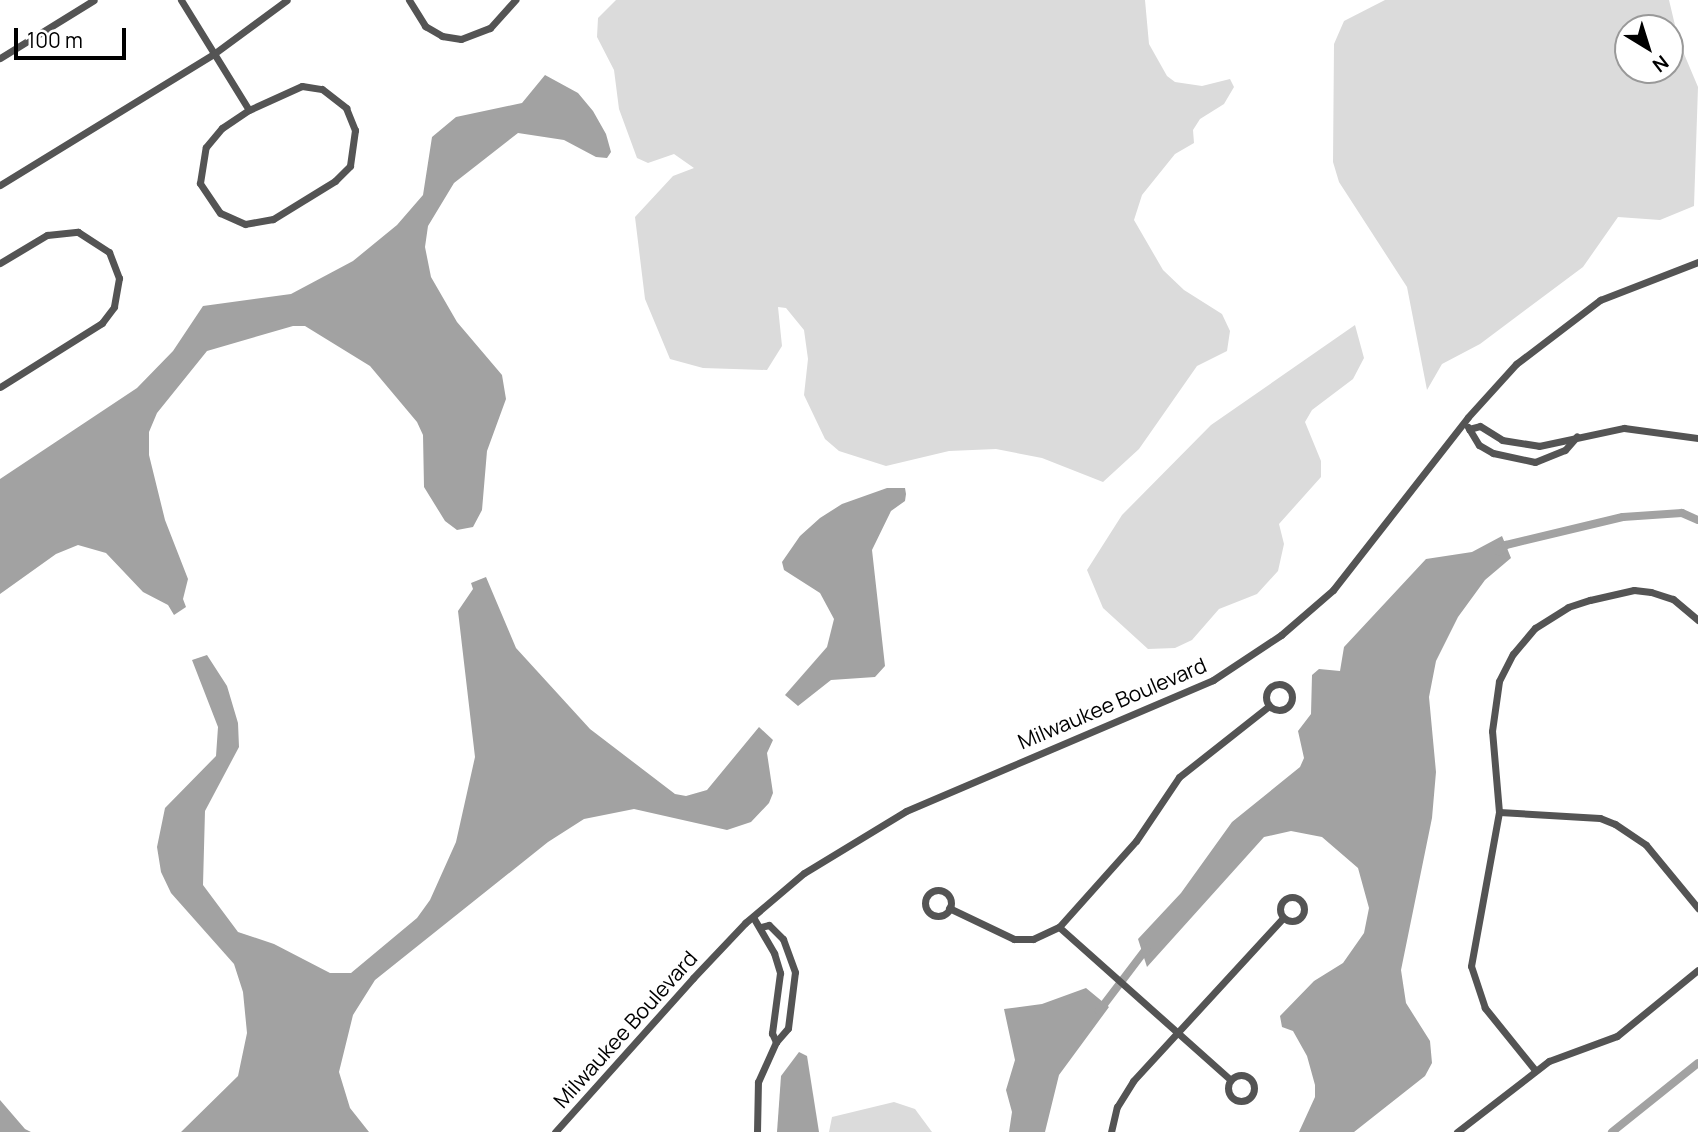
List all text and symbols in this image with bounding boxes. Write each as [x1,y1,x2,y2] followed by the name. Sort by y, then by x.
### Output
[18,14,130,58] scale bar
[1614,14,1684,84] north arrow
[27,26,83,54] text: 100 m
[1647,50,1674,78] text: N
[1014,652,1210,754] street label: Milwaukee Boulevard
[548,945,702,1113] street label: Milwaukee Boulevard

